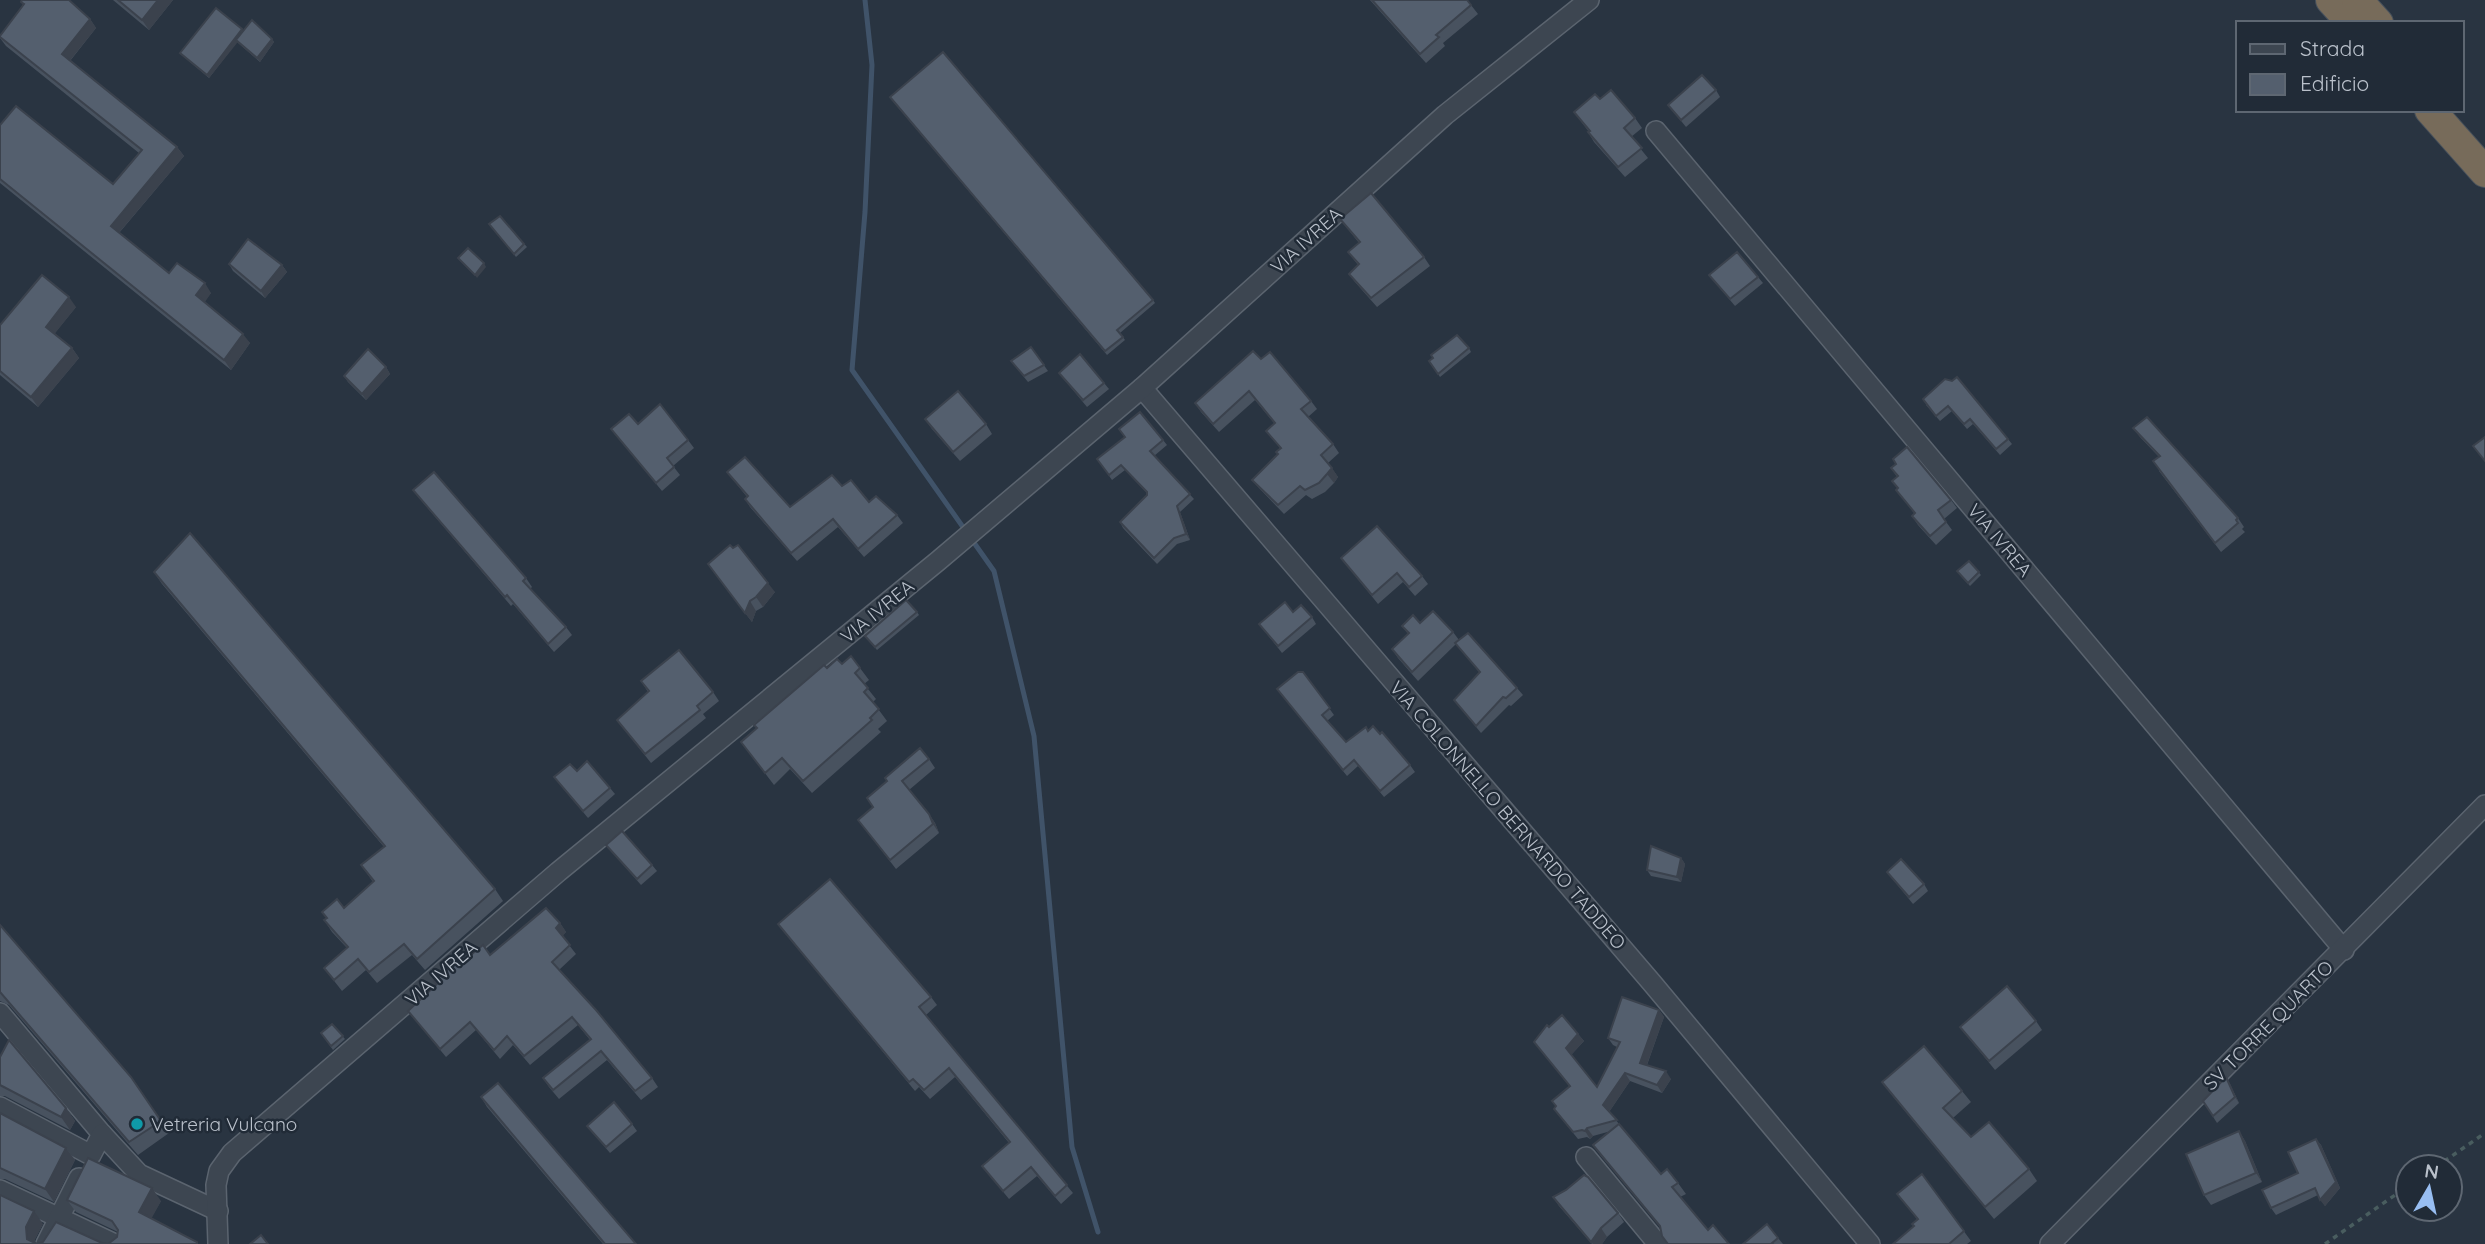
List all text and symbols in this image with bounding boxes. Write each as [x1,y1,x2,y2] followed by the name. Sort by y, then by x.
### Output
[2236,21,2464,112] legend
[2300,35,2365,61] text: Strada
[2300,70,2369,96] text: Edificio
[1265,202,1347,278] street label: VIA IVREA
[1962,499,2038,581] street label: VIA IVREA
[835,574,919,648] street label: VIA IVREA
[1385,676,1631,954] street label: VIA COLONNELLO BERNARDO TADDEO
[400,935,482,1011] street label: VIA IVREA
[2198,955,2338,1095] street label: SV TORRE QUARTO
[151,1112,297,1136] place label: Vetreria Vulcano
[129,1116,145,1132] marker: Vetreria Vulcano
[2394,1153,2464,1223] north arrow
[2423,1158,2440,1184] text: N

